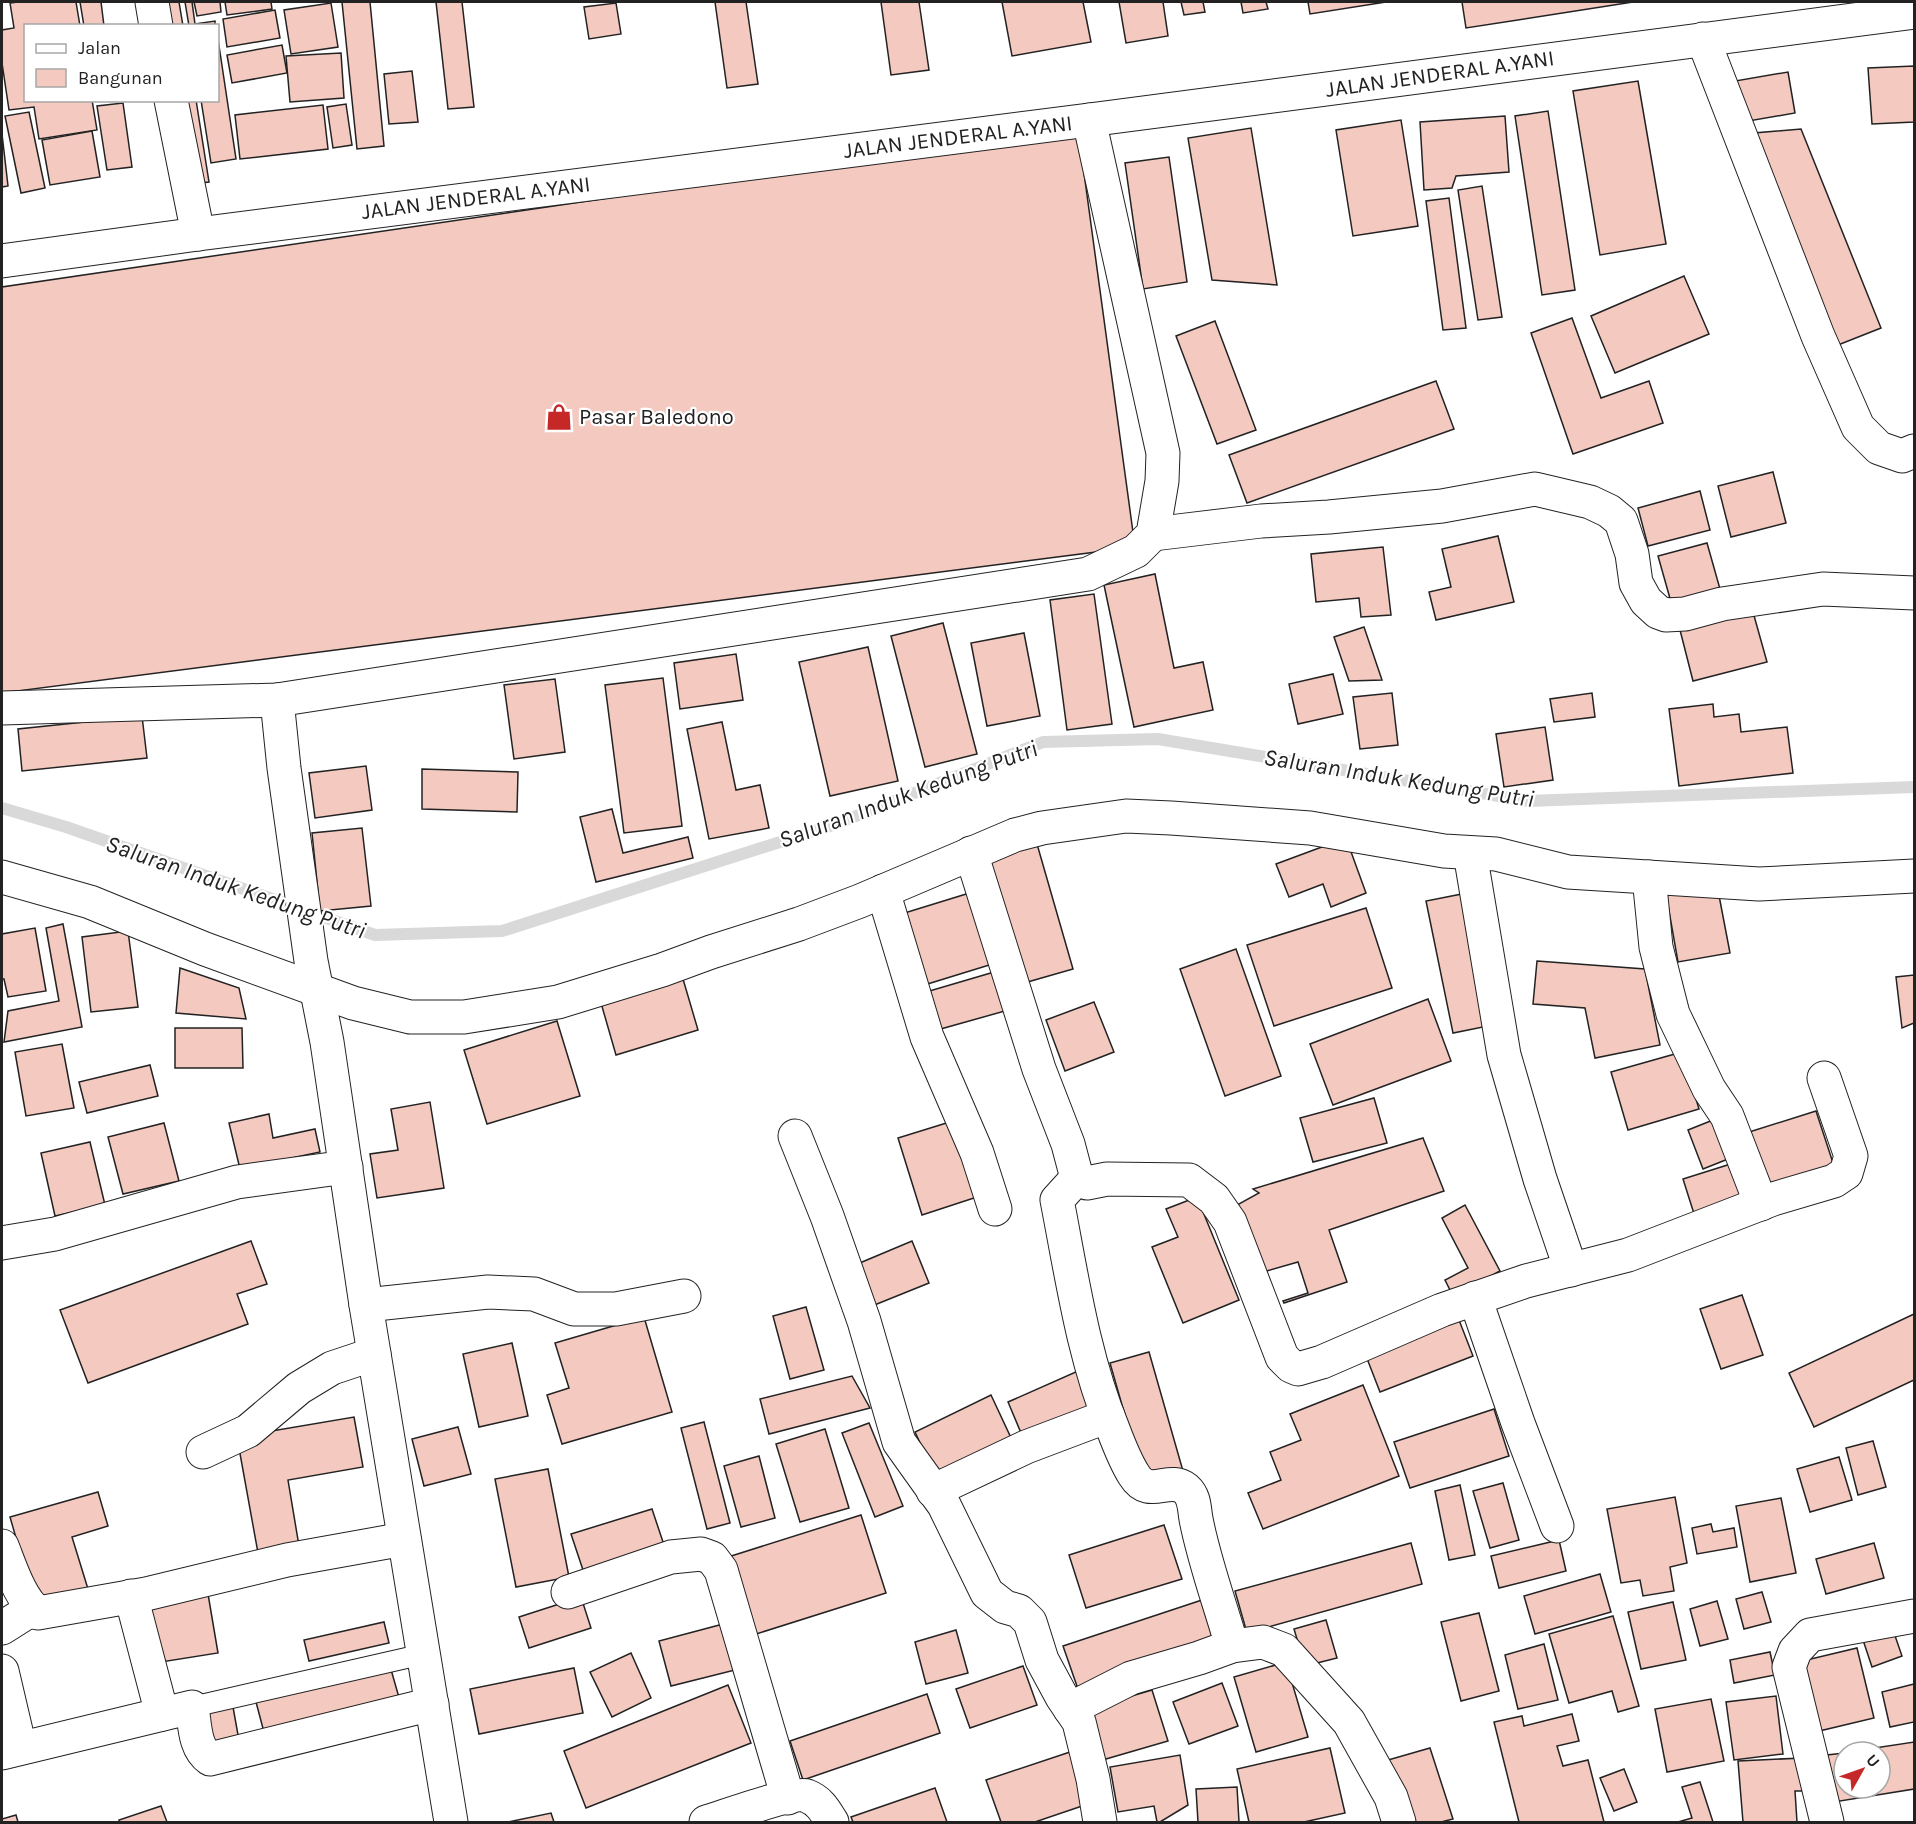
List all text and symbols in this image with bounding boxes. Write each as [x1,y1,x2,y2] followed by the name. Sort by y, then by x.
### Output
[24,24,219,102] legend
[78,37,121,59] text: Jalan
[1324,45,1556,103] street label: JALAN JENDERAL A.YANI
[78,67,163,89] text: Bangunan
[842,110,1074,164] street label: JALAN JENDERAL A.YANI
[360,171,592,225] street label: JALAN JENDERAL A.YANI
[544,402,574,432] shop icon: Pasar Baledono
[579,404,734,430] place label: Pasar Baledono
[775,734,1041,854] water label: Saluran Induk Kedung Putri
[1262,743,1536,813] water label: Saluran Induk Kedung Putri
[102,829,370,945] water label: Saluran Induk Kedung Putri
[1832,1740,1892,1800] north arrow
[1862,1750,1884,1771] text: U

